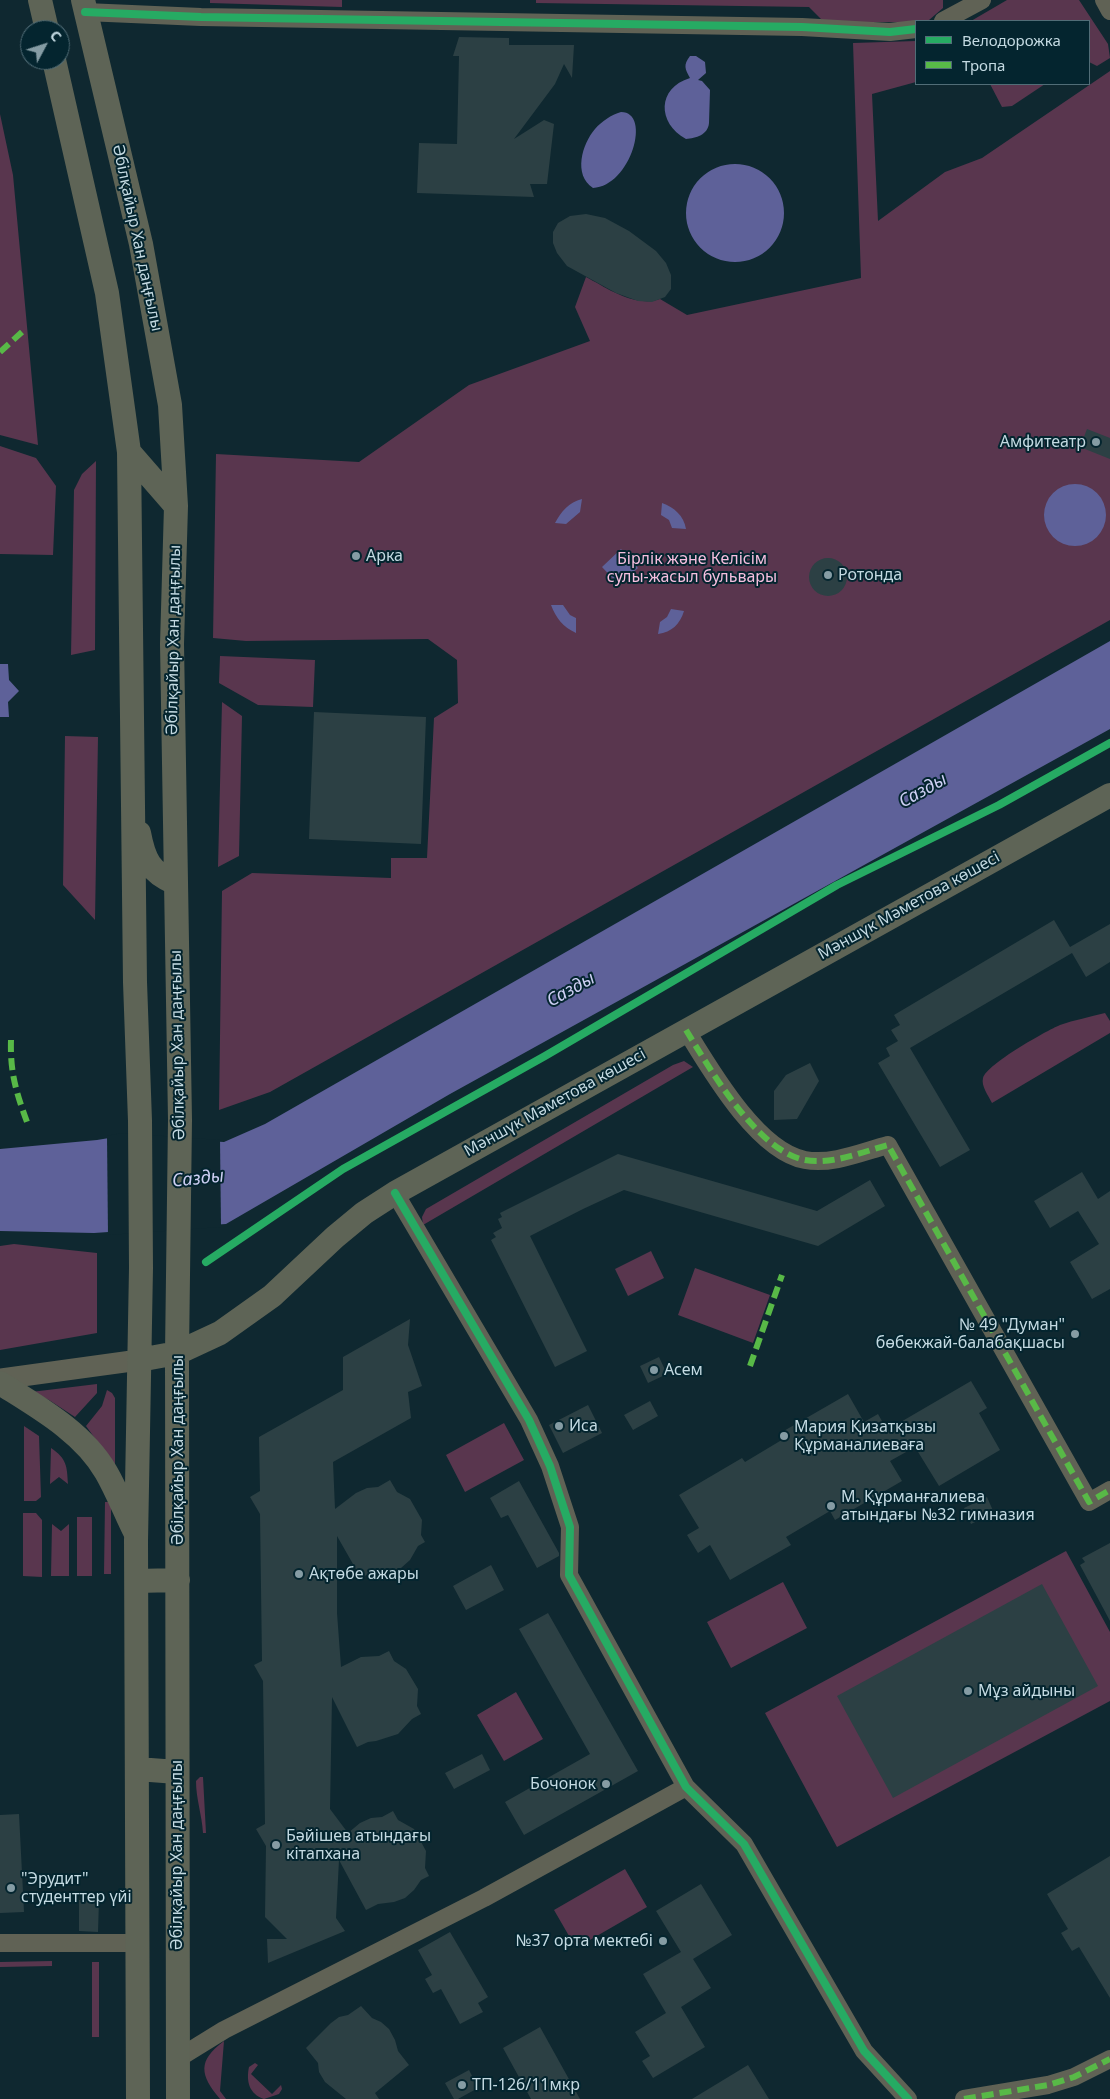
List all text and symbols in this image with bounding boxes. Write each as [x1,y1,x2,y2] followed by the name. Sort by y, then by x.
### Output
[20,20,70,70] north arrow
[915,20,1090,85] legend
[46,26,66,45] text: С
[962,30,1061,50] text: Велодорожка
[962,55,1005,75] text: Тропа
[108,143,166,333] street label: Әбілқайыр Хан даңғылы
[1000,432,1086,452] place label: Амфитеатр
[1090,436,1102,448] marker: Амфитеатр
[163,545,185,735] street label: Әбілқайыр Хан даңғылы
[366,546,403,566] place label: Арка
[607,549,777,587] park label: Бірлік және Келісім сулы-жасыл бульвары
[350,550,362,562] marker: Арка
[838,565,902,585] place label: Ротонда
[822,569,834,581] marker: Ротонда
[895,769,951,813] water label: Сазды
[815,848,1003,964] street label: Мәншүк Мәметова көшесі
[167,950,189,1140] street label: Әбілқайыр Хан даңғылы
[543,968,599,1012] water label: Сазды
[461,1045,649,1161] street label: Мәншүк Мәметова көшесі
[171,1166,225,1192] water label: Сазды
[876,1315,1065,1353] place label: № 49 "Думан" бөбекжай-балабақшасы
[1069,1328,1081,1340] marker: № 49 "Думан" бөбекжай-балабақшасы
[168,1355,188,1545] street label: Әбілқайыр Хан даңғылы
[664,1360,703,1380] place label: Асем
[648,1364,660,1376] marker: Асем
[569,1416,598,1436] place label: Иса
[794,1417,936,1455] place label: Мария Қизатқызы Құрманалиеваға
[553,1420,565,1432] marker: Иса
[778,1430,790,1442] marker: Мария Қизатқызы Құрманалиеваға
[841,1487,1035,1525] place label: М. Құрманғалиева атындағы №32 гимназия
[825,1500,837,1512] marker: М. Құрманғалиева атындағы №32 гимназия
[309,1564,419,1584] place label: Ақтөбе ажары
[293,1568,305,1580] marker: Ақтөбе ажары
[978,1681,1075,1701] place label: Мұз айдыны
[962,1685,974,1697] marker: Мұз айдыны
[167,1760,187,1950] street label: Әбілқайыр Хан даңғылы
[530,1774,596,1794] place label: Бочонок
[600,1778,612,1790] marker: Бочонок
[286,1826,431,1864] place label: Бәйішев атындағы кітапхана
[270,1839,282,1851] marker: Бәйішев атындағы кітапхана
[21,1869,132,1907] place label: "Эрудит" студенттер үйі
[5,1882,17,1894] marker: "Эрудит" студенттер үйі
[515,1931,653,1951] place label: №37 орта мектебі
[657,1935,669,1947] marker: №37 орта мектебі
[472,2075,580,2095] place label: ТП-126/11мкр
[456,2079,468,2091] marker: ТП-126/11мкр

